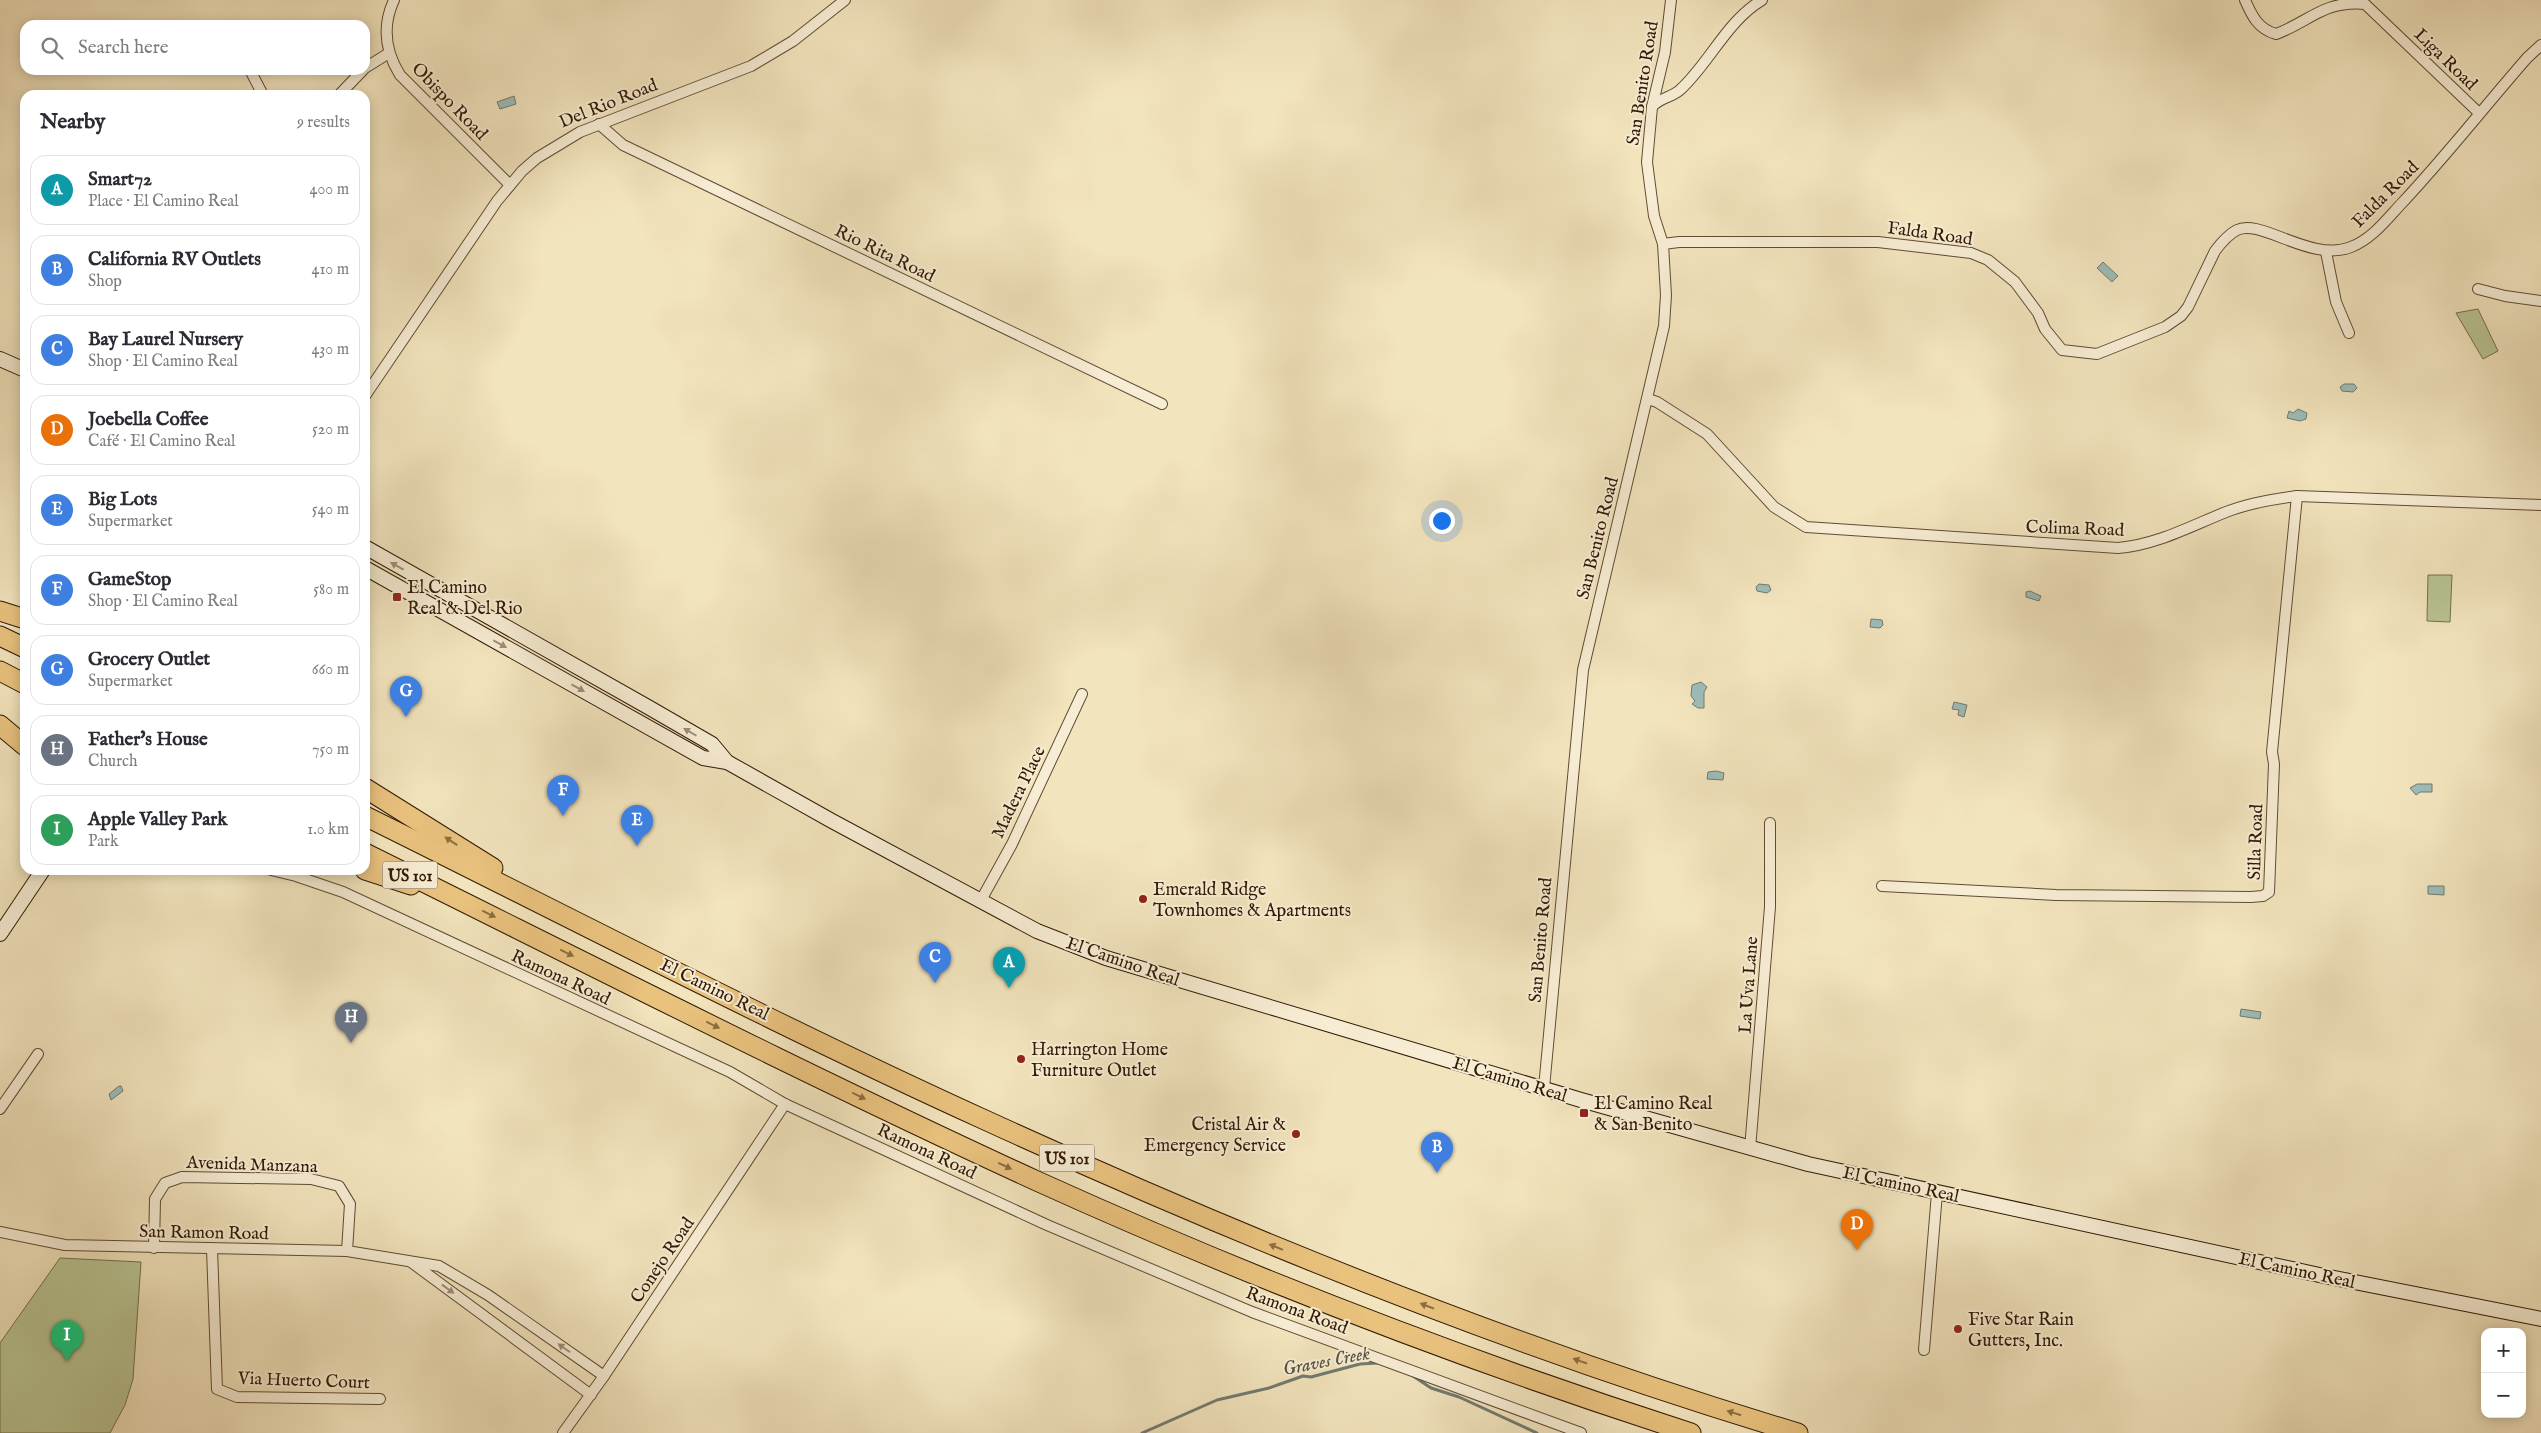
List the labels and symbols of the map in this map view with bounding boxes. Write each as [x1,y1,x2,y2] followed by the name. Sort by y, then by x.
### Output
[1622,19,1665,147] street label: San Benito Road
[2408,24,2482,96] street label: Liga Road
[406,58,492,146] street label: Obispo Road
[556,74,662,135] street label: Del Rio Road
[2348,156,2425,234] street label: Falda Road
[1886,217,1974,252] street label: Falda Road
[830,220,939,289] street label: Rio Rita Road
[1572,474,1625,602] street label: San Benito Road
[1429,508,1455,534] your location
[2025,516,2125,543] street label: Colima Road
[391,561,404,570] one-way arrow
[407,577,523,621] place label: El Camino Real & Del Rio
[391,591,403,603] marker: El Camino Real & Del Rio
[493,639,507,648] one-way arrow
[390,676,422,717] pin: G
[571,684,585,692] one-way arrow
[684,727,697,736] one-way arrow
[987,743,1052,843] street label: Madera Place
[547,775,579,816] pin: F
[2244,803,2269,881] street label: Silla Road
[621,805,653,846] pin: E
[444,836,457,846] one-way arrow
[382,862,438,888] road number: US 101
[1525,876,1558,1004] street label: San Benito Road
[1153,879,1351,923] place label: Emerald Ridge Townhomes & Apartments
[1137,893,1149,905] marker: Emerald Ridge Townhomes & Apartments
[482,910,496,918] one-way arrow
[1063,932,1182,993] street label: El Camino Real
[1735,936,1764,1035] street label: La Uva Lane
[919,942,951,983] pin: C
[507,945,614,1012] street label: Ramona Road
[993,947,1025,988] pin: A
[560,949,574,957] one-way arrow
[656,954,773,1027] street label: El Camino Real
[335,1002,367,1043] pin: H
[706,1021,720,1029] one-way arrow
[1031,1039,1168,1083] place label: Harrington Home Furniture Outlet
[1450,1052,1570,1109] street label: El Camino Real
[1015,1053,1027,1065] marker: Harrington Home Furniture Outlet
[852,1093,866,1101] one-way arrow
[1594,1093,1713,1137] place label: El Camino Real & San Benito
[1578,1107,1590,1119] marker: El Camino Real & San Benito
[1144,1114,1286,1158] place label: Cristal Air & Emergency Service
[873,1119,980,1186] street label: Ramona Road
[1290,1128,1302,1140] marker: Cristal Air & Emergency Service
[1421,1132,1453,1173] pin: B
[1040,1144,1094,1172] road number: US 101
[185,1152,318,1179] street label: Avenida Manzana
[998,1162,1013,1171] one-way arrow
[1840,1162,1961,1209] street label: El Camino Real
[1841,1209,1873,1250] pin: D
[626,1213,701,1308] street label: Conejo Road
[139,1221,269,1246] street label: San Ramon Road
[1269,1243,1283,1251] one-way arrow
[2236,1248,2357,1295] street label: El Camino Real
[1242,1282,1351,1341] street label: Ramona Road
[441,1283,454,1294] one-way arrow
[1420,1302,1435,1309] one-way arrow
[1968,1309,2074,1353] place label: Five Star Rain Gutters, Inc.
[51,1320,83,1361] pin: I
[1952,1323,1964,1335] marker: Five Star Rain Gutters, Inc.
[1281,1342,1372,1382] water label: Graves Creek
[557,1343,571,1353] one-way arrow
[1573,1357,1588,1365] one-way arrow
[237,1368,370,1395] street label: Via Huerto Court
[1727,1409,1742,1416] one-way arrow

